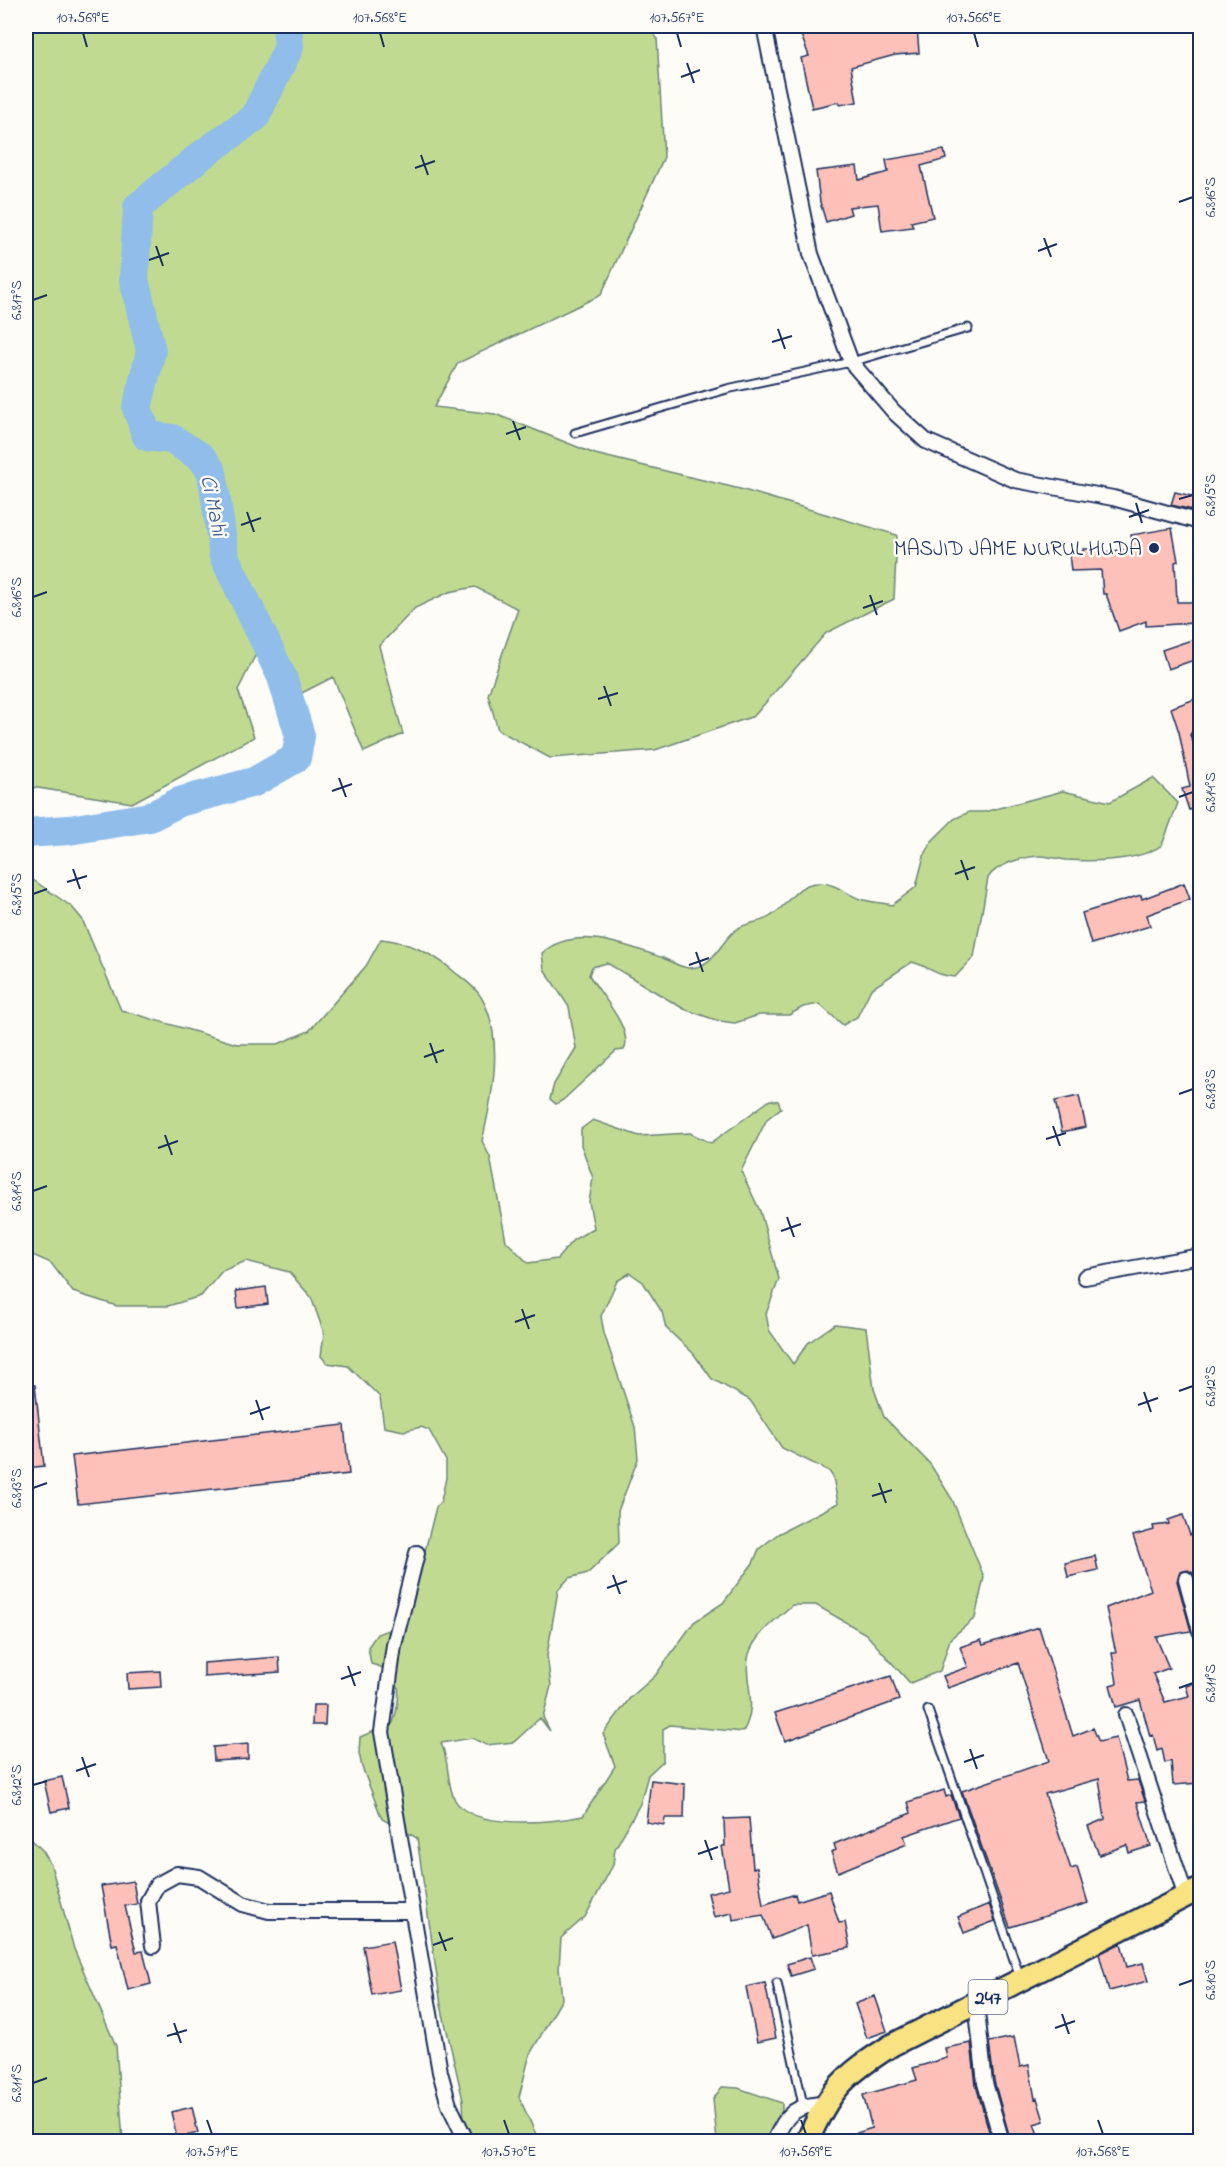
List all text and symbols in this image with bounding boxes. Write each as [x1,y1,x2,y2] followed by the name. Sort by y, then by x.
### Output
[56,7,110,29] text: 107.569°E
[353,7,407,29] text: 107.568°E
[650,7,704,29] text: 107.567°E
[946,7,1002,29] text: 107.566°E
[1200,176,1222,217] text: 6.816°S
[6,280,28,320] text: 6.817°S
[191,472,234,541] water label: Ci Mahi
[1200,473,1222,516] text: 6.815°S
[894,535,1142,565] place label: MASJID JAME NURUL HUDA
[1147,541,1161,555] marker: MASJID JAME NURUL HUDA
[6,576,28,617] text: 6.816°S
[1200,772,1222,812] text: 6.814°S
[6,872,28,915] text: 6.815°S
[1200,1069,1222,1109] text: 6.813°S
[6,1171,28,1211] text: 6.814°S
[1200,1365,1222,1407] text: 6.812°S
[6,1468,28,1508] text: 6.813°S
[1200,1663,1222,1702] text: 6.811°S
[6,1764,28,1806] text: 6.812°S
[1200,1960,1222,2000] text: 6.810°S
[968,1980,1008,2014] road number: 247
[6,2063,28,2102] text: 6.811°S
[185,2141,239,2163] text: 107.571°E
[482,2141,536,2163] text: 107.570°E
[779,2141,833,2163] text: 107.569°E
[1076,2141,1130,2163] text: 107.568°E

